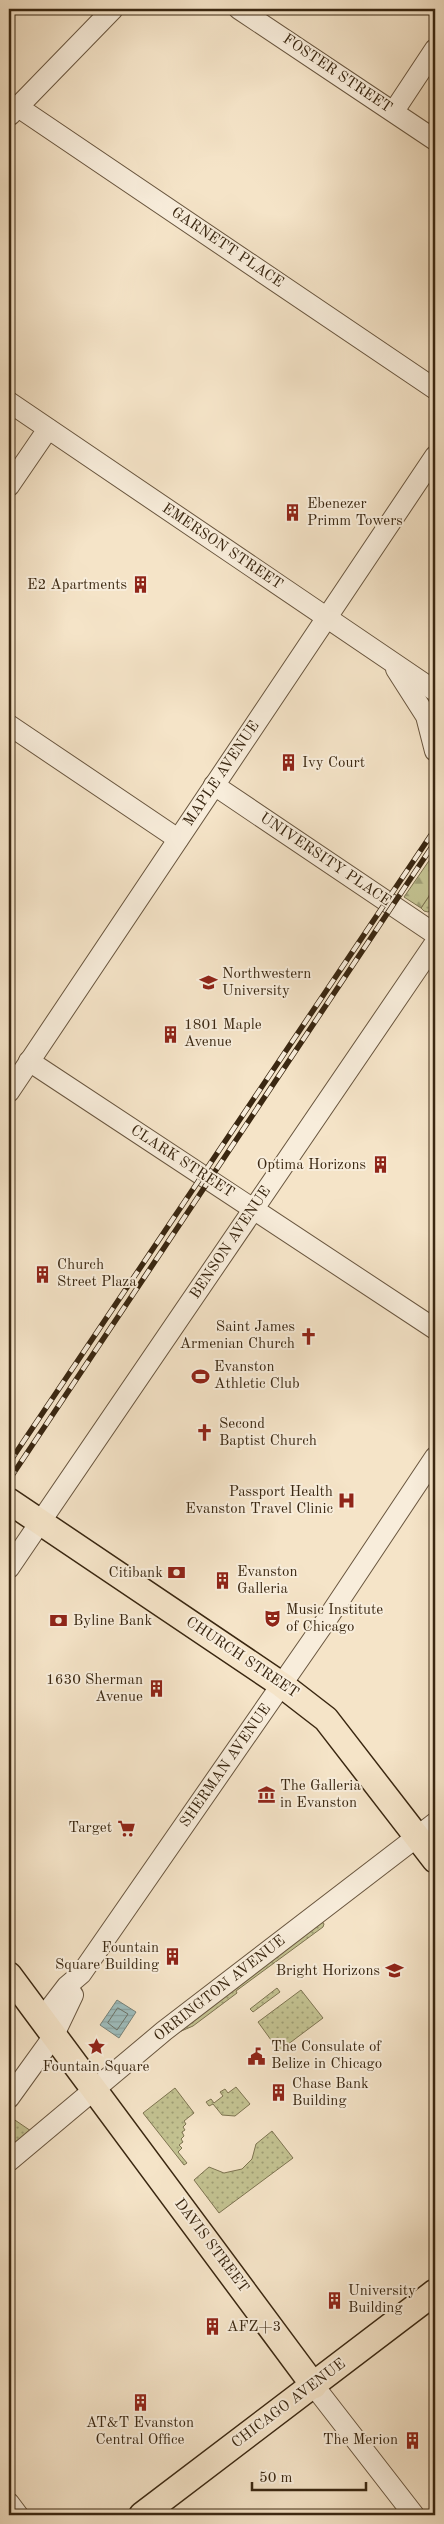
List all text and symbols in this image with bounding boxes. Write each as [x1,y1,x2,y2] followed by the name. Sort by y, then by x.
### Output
[280,32,394,116] street label: FOSTER STREET
[168,205,286,291] street label: GARNETT PLACE
[307,497,403,529] place label: Ebenezer Primm Towers
[159,501,285,593] street label: EMERSON STREET
[283,503,303,523] building icon: Ebenezer Primm Towers
[131,575,151,595] building icon: E2 Apartments
[27,578,127,593] place label: E2 Apartments
[181,719,263,829] street label: MAPLE AVENUE
[278,753,298,773] building icon: Ivy Court
[302,756,365,771] place label: Ivy Court
[257,811,393,909] street label: UNIVERSITY PLACE
[222,967,311,999] place label: Northwestern University
[198,973,218,993] school or university icon: Northwestern University
[184,1018,262,1050] place label: 1801 Maple Avenue
[160,1024,180,1044] building icon: 1801 Maple Avenue
[128,1123,236,1201] street label: CLARK STREET
[370,1155,390,1175] building icon: Optima Horizons
[257,1158,366,1173] place label: Optima Horizons
[188,1184,274,1302] street label: BENSON AVENUE
[57,1258,137,1290] place label: Church Street Plaza
[33,1264,53,1284] building icon: Church Street Plaza
[180,1320,295,1352] place label: Saint James Armenian Church
[299,1326,319,1346] church icon: Saint James Armenian Church
[214,1360,300,1392] place label: Evanston Athletic Club
[190,1366,210,1386] sports icon: Evanston Athletic Club
[219,1417,317,1449] place label: Second Baptist Church
[195,1423,215,1443] church icon: Second Baptist Church
[185,1485,333,1517] place label: Passport Health Evanston Travel Clinic
[337,1491,357,1511] hospital icon: Passport Health Evanston Travel Clinic
[167,1563,187,1583] bank icon: Citibank
[237,1565,298,1597] place label: Evanston Galleria
[109,1566,163,1581] place label: Citibank
[213,1571,233,1591] building icon: Evanston Galleria
[286,1603,383,1635] place label: Music Institute of Chicago
[262,1609,282,1629] theatre icon: Music Institute of Chicago
[49,1611,69,1631] bank icon: Byline Bank
[73,1614,152,1629] place label: Byline Bank
[183,1615,301,1701] street label: CHURCH STREET
[46,1673,143,1705] place label: 1630 Sherman Avenue
[147,1679,167,1699] building icon: 1630 Sherman Avenue
[178,1702,274,1830] street label: SHERMAN AVENUE
[280,1779,361,1811] place label: The Galleria in Evanston
[256,1785,276,1805] museum icon: The Galleria in Evanston
[116,1818,136,1838] supermarket icon: Target
[68,1821,112,1836] place label: Target
[152,1933,288,2045] street label: ORRINGTON AVENUE
[55,1941,159,1973] place label: Fountain Square Building
[163,1947,183,1967] building icon: Fountain Square Building
[384,1961,404,1981] school or university icon: Bright Horizons
[276,1964,380,1979] place label: Bright Horizons
[86,2036,106,2056] place icon: Fountain Square
[271,2040,382,2072] place label: The Consulate of Belize in Chicago
[247,2046,267,2066] public building icon: The Consulate of Belize in Chicago
[43,2060,150,2075] place label: Fountain Square
[292,2077,369,2109] place label: Chase Bank Building
[268,2083,288,2103] building icon: Chase Bank Building
[171,2196,251,2296] street label: DAVIS STREET
[348,2284,416,2316] place label: University Building
[324,2290,344,2310] building icon: University Building
[203,2317,223,2337] building icon: AFZ+3
[227,2320,281,2335] place label: AFZ+3
[229,2357,349,2451] street label: CHICAGO AVENUE
[130,2392,150,2412] building icon: AT&T Evanston Central Office
[86,2416,194,2448] place label: AT&T Evanston Central Office
[402,2430,422,2450] building icon: The Merion
[323,2433,398,2448] place label: The Merion
[252,2459,365,2491] scale bar
[259,2471,293,2486] text: 50 m

